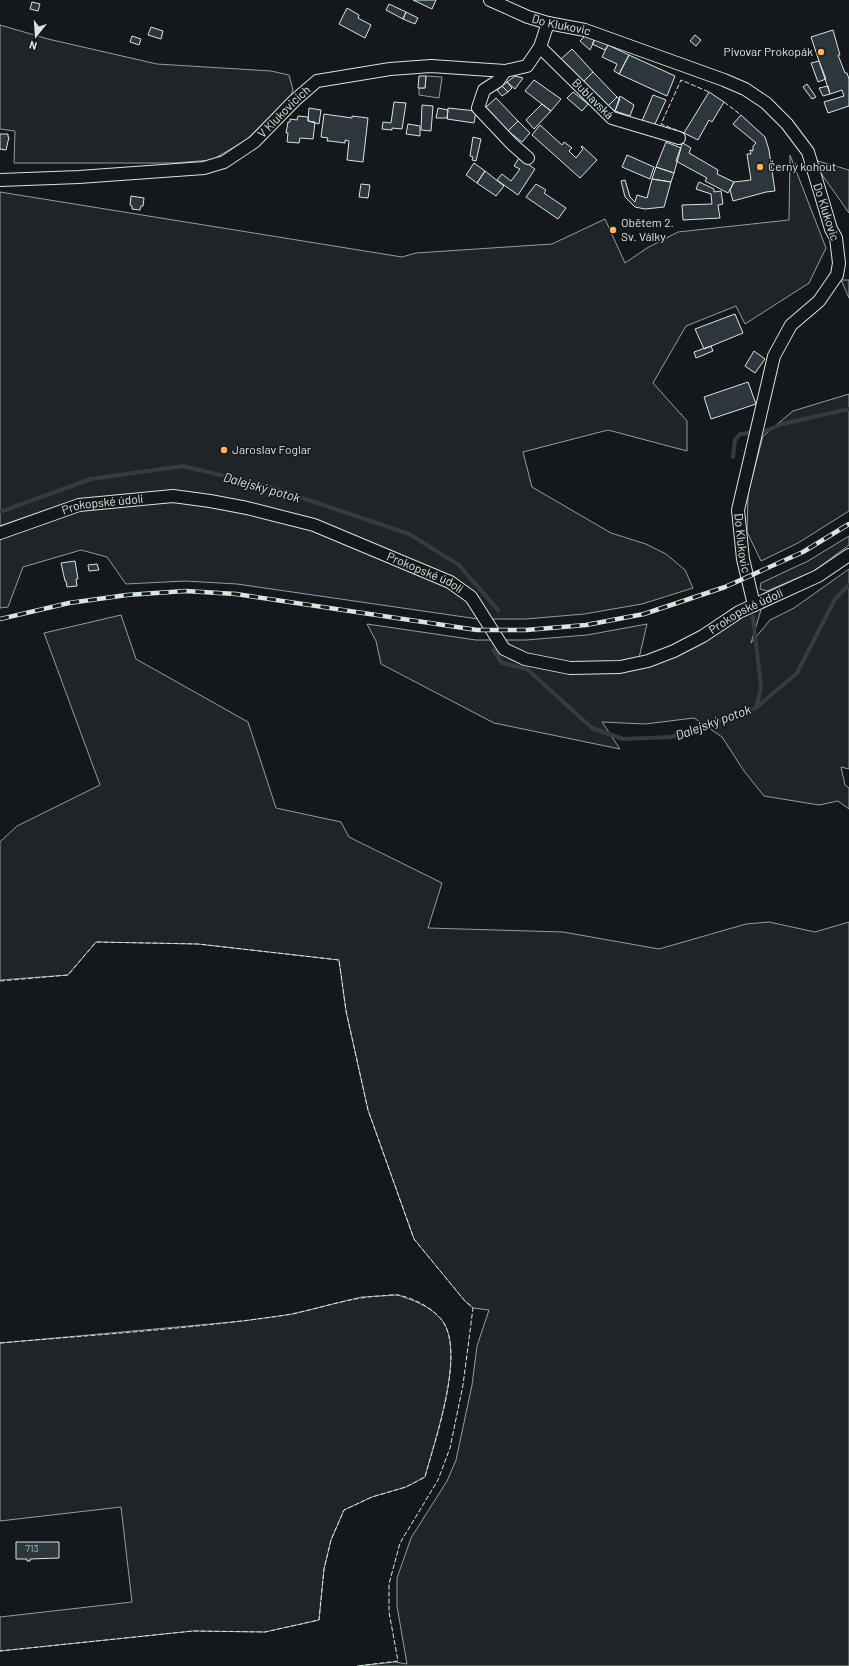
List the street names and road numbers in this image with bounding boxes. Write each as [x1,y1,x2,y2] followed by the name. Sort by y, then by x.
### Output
[530,11,593,38] street label: Do Klukovic
[570,75,617,122] street label: Bublavská
[254,82,313,140] street label: V Klukovicích
[811,181,843,242] street label: Do Klukovic
[59,491,144,517] street label: Prokopské údolí
[732,512,754,574] street label: Do Klukovic
[385,548,467,595] street label: Prokopské údolí
[706,585,785,636] street label: Prokopské údolí

